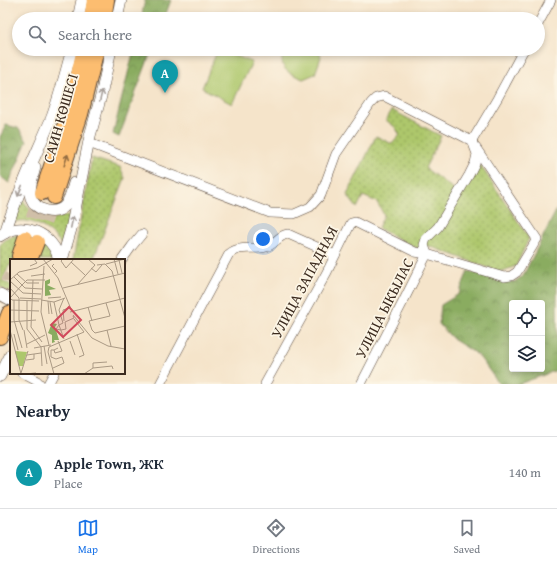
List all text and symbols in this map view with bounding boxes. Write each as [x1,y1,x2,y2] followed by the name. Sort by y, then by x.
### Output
[12,12,545,56] search box
[26,23,48,45] icon: search
[58,24,132,45] text: Search here
[152,60,178,93] pin: A
[37,71,83,165] street label: САИН КӨШЕСІ
[97,89,105,102] one-way arrow
[63,153,70,166] one-way arrow
[16,184,23,196] one-way arrow
[69,216,77,229] one-way arrow
[266,222,342,342] street label: УЛИЦА ЗАПАДНАЯ
[253,229,273,249] your location
[350,254,418,362] street label: УЛИЦА ЫКЫЛАС
[10,259,125,374] inset map
[509,300,545,372] map controls
[509,300,545,336] button: locate
[509,336,545,372] button: layers
[16,398,70,423] text: Nearby
[54,453,164,474] text: Apple Town, ЖК
[25,463,33,482] text: A
[509,463,541,482] text: 140 m
[54,474,83,493] text: Place
[77,517,99,557] tab: Map
[253,517,300,557] tab: Directions
[453,517,480,557] tab: Saved

